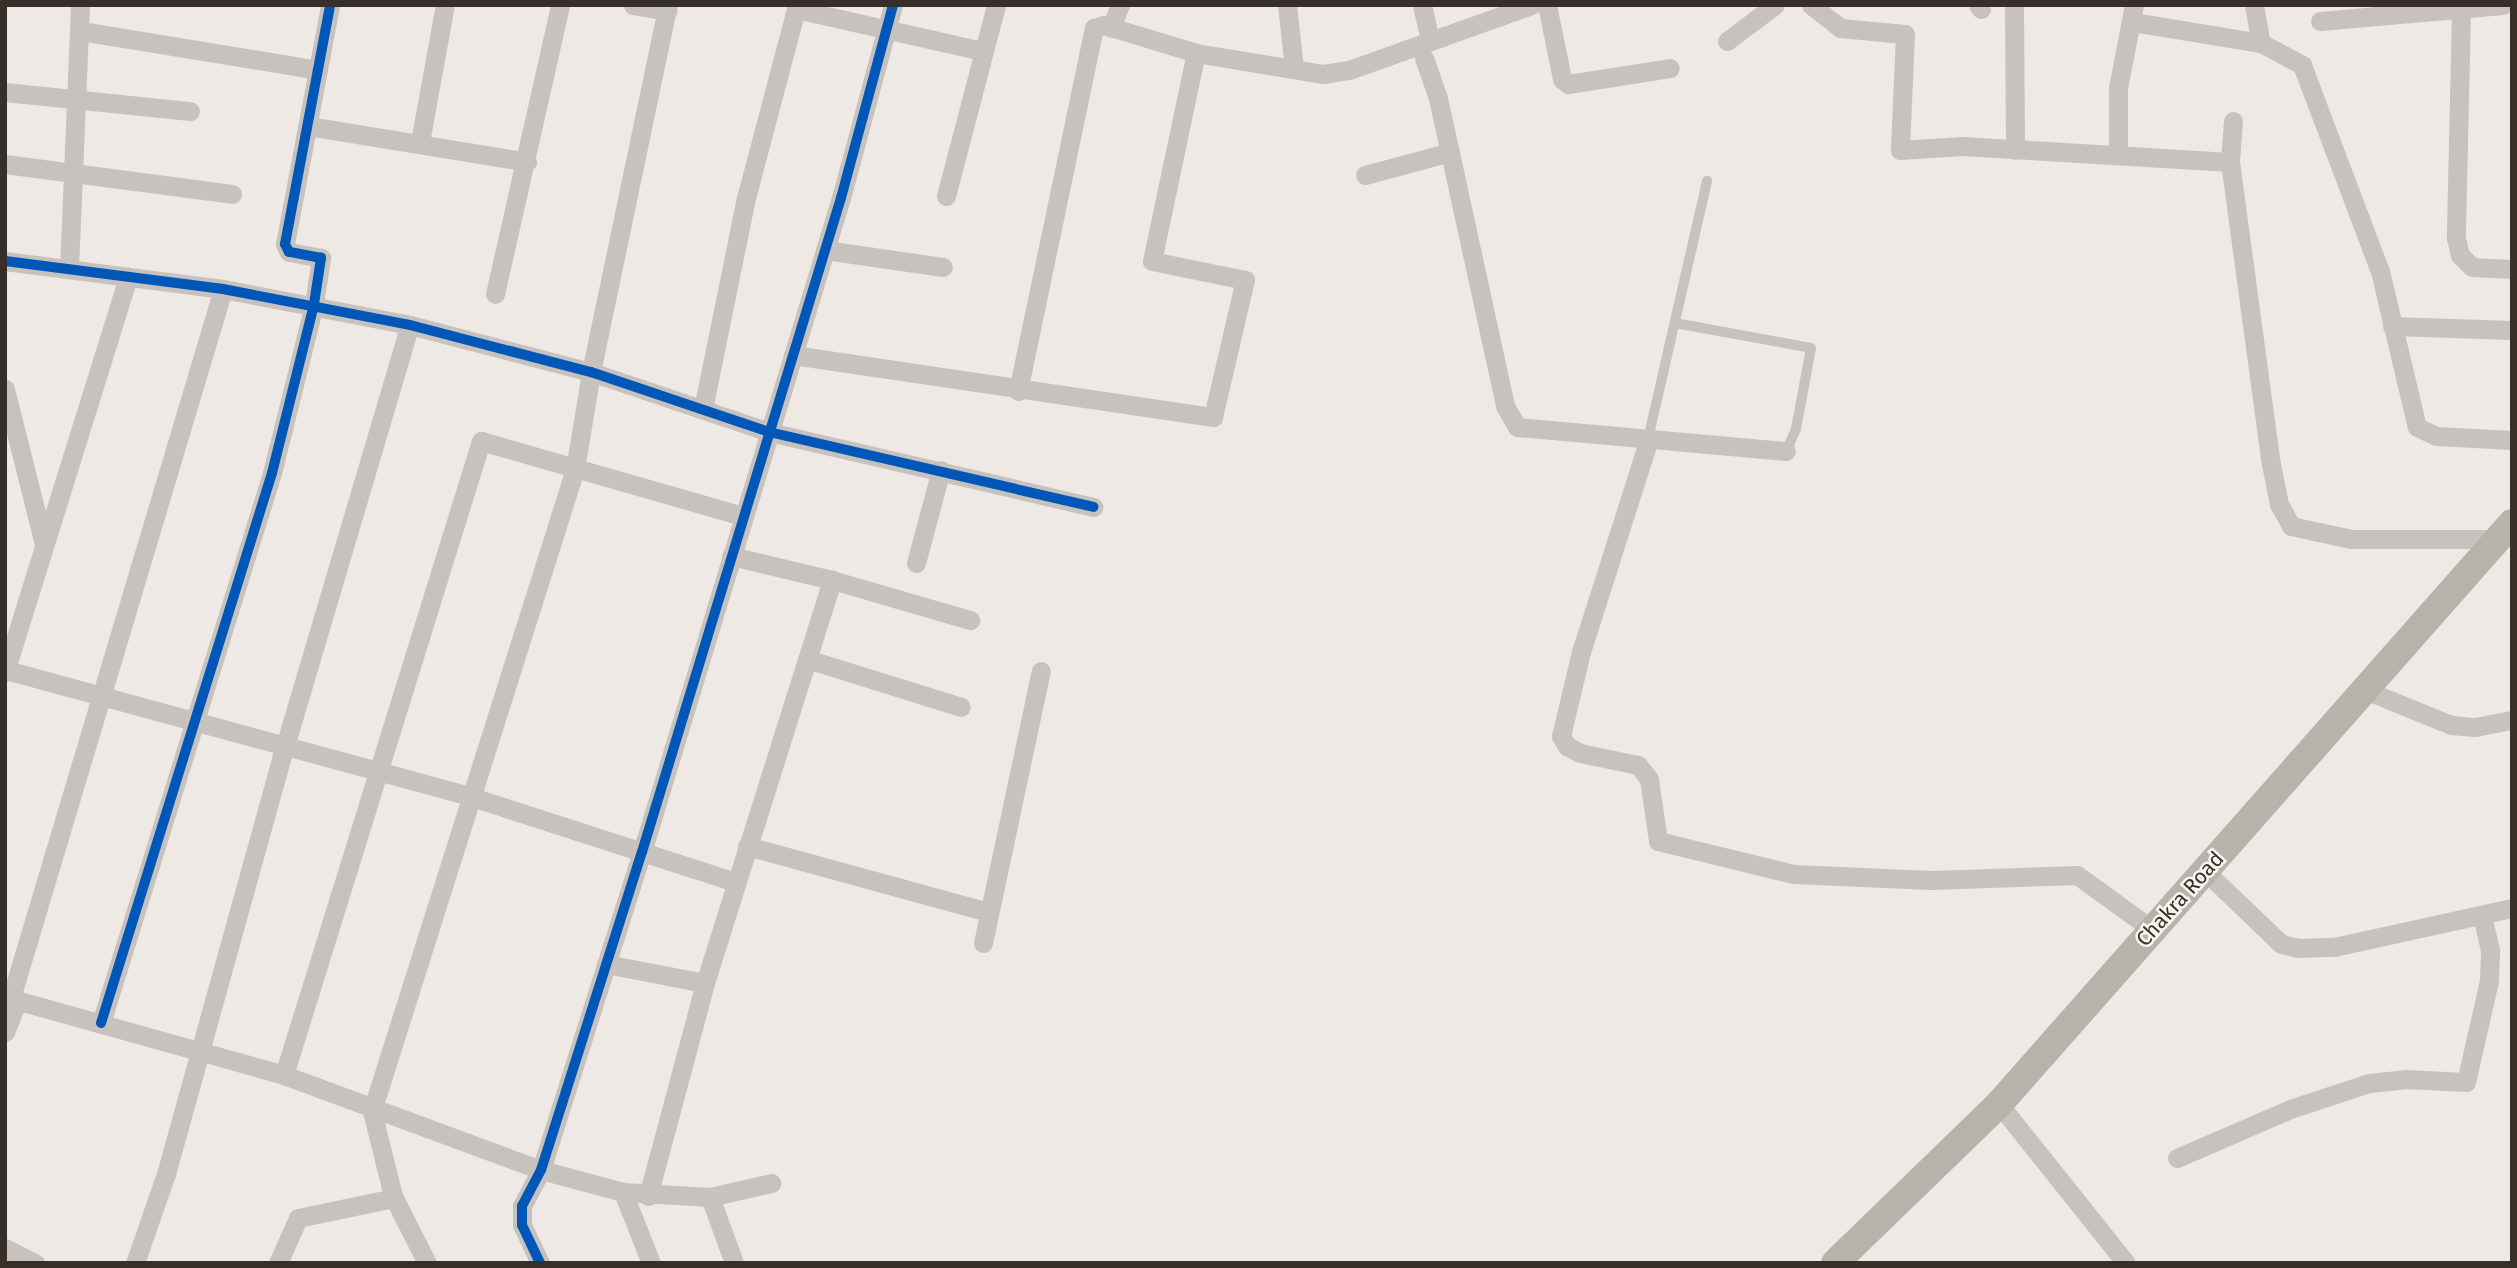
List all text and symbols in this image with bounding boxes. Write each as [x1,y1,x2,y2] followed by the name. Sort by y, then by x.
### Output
[2131,846,2229,952] street label: Chakra Road

